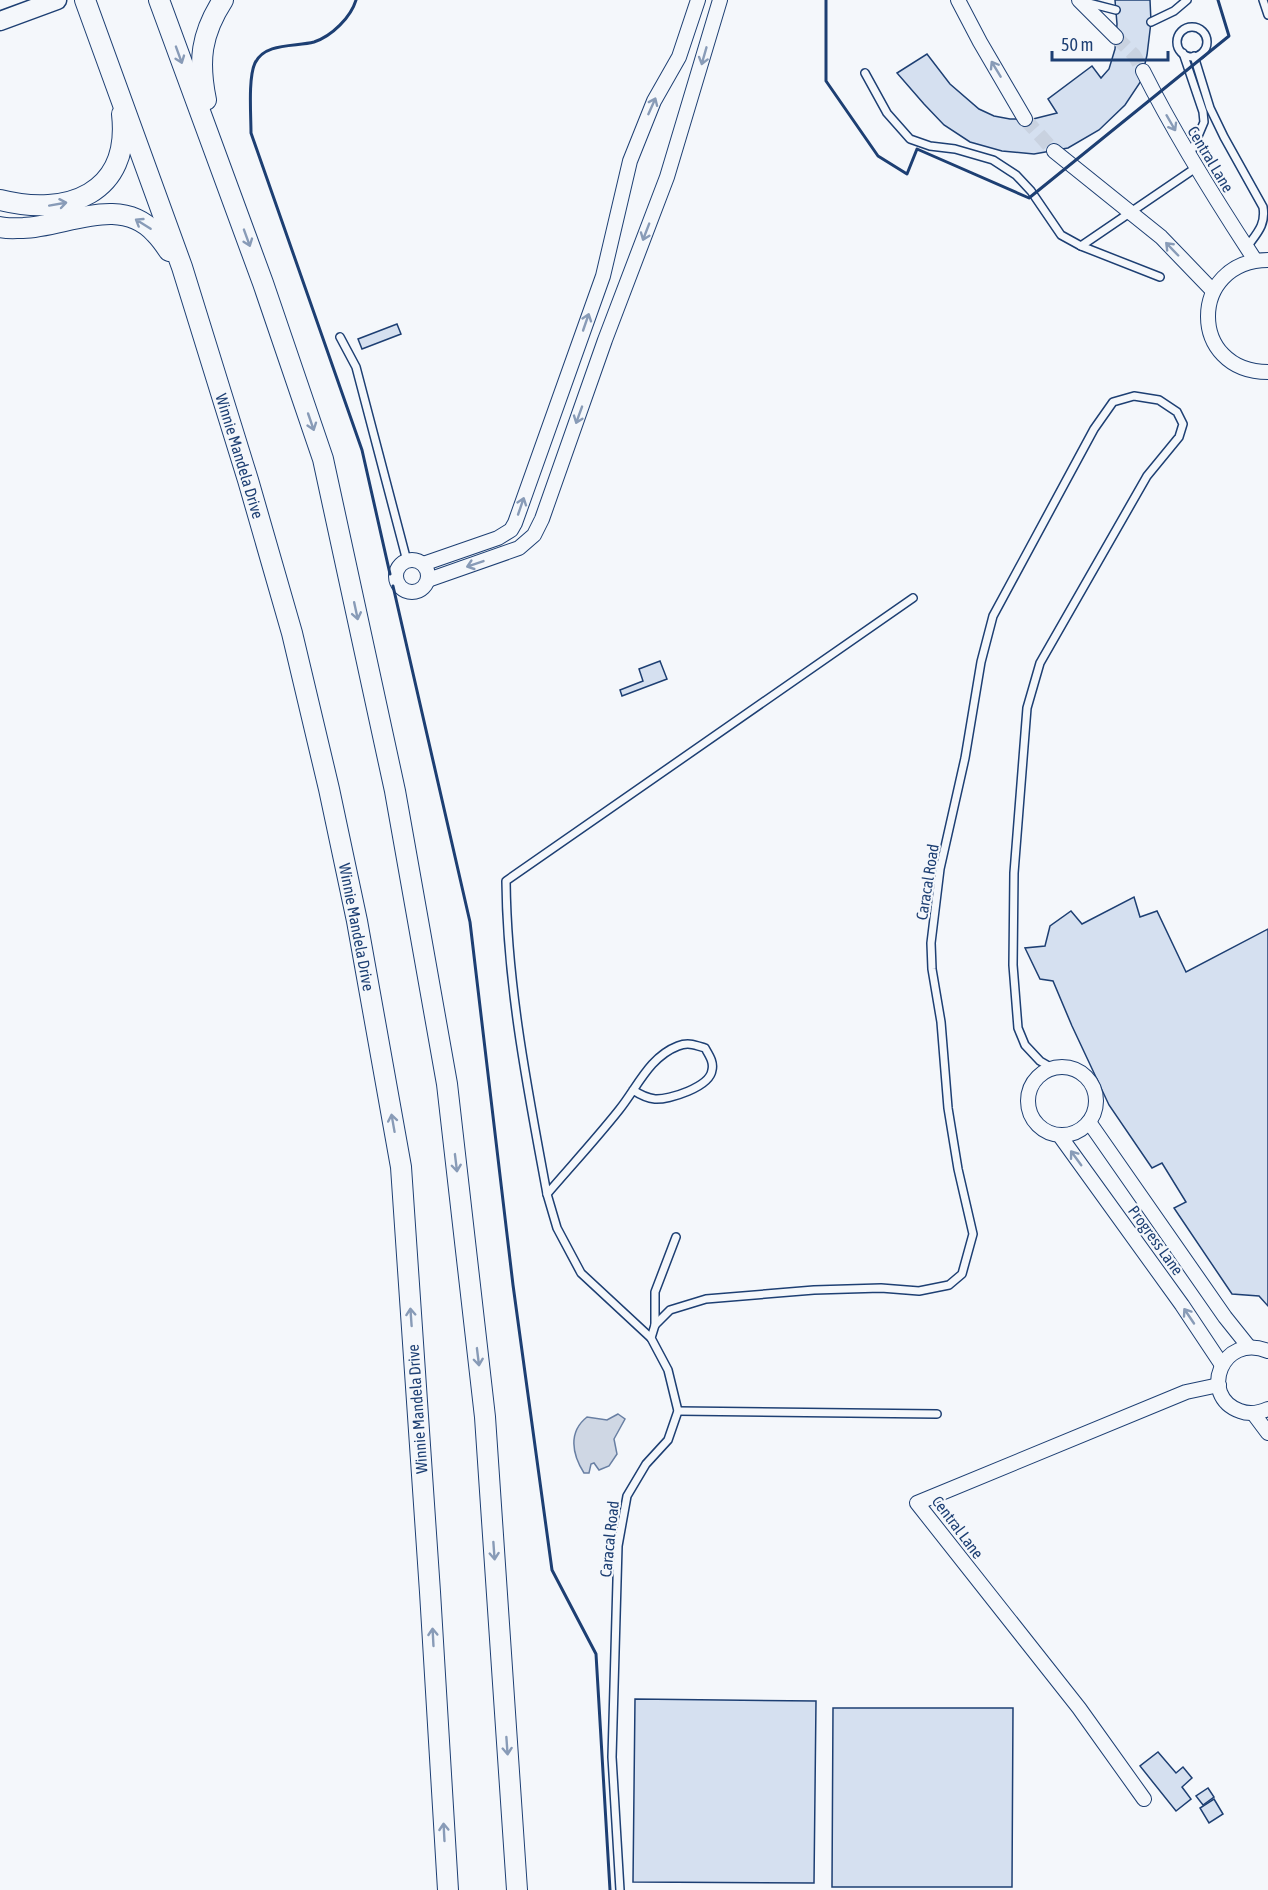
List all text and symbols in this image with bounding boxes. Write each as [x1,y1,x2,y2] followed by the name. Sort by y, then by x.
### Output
[1052,24,1168,62] scale bar
[1061,34,1093,55] text: 50 m
[175,45,186,64] one-way arrow
[698,46,709,65] one-way arrow
[989,61,1001,78] one-way arrow
[647,98,658,116] one-way arrow
[1165,114,1177,131] one-way arrow
[1184,123,1238,195] street label: Central Lane
[47,198,67,209] one-way arrow
[135,218,152,230] one-way arrow
[640,222,651,241] one-way arrow
[242,228,253,247] one-way arrow
[1165,241,1180,256] one-way arrow
[582,313,593,332] one-way arrow
[212,391,268,521] street label: Winnie Mandela Drive
[572,405,583,424] one-way arrow
[306,412,317,431] one-way arrow
[517,497,528,516] one-way arrow
[466,559,485,570] one-way arrow
[351,601,362,621] one-way arrow
[912,843,942,921] street label: Caracal Road
[336,862,378,992] street label: Winnie Mandela Drive
[387,1113,398,1133] one-way arrow
[1070,1150,1082,1166] one-way arrow
[451,1153,462,1173] one-way arrow
[1124,1202,1187,1279] street label: Progress Lane
[405,1307,416,1327] one-way arrow
[1183,1308,1196,1325] one-way arrow
[404,1344,430,1474] street label: Winnie Mandela Drive
[473,1347,484,1367] one-way arrow
[929,1492,987,1562] street label: Central Lane
[596,1500,622,1578] street label: Caracal Road
[489,1541,500,1561] one-way arrow
[427,1627,438,1647] one-way arrow
[502,1735,513,1755] one-way arrow
[439,1822,450,1842] one-way arrow

